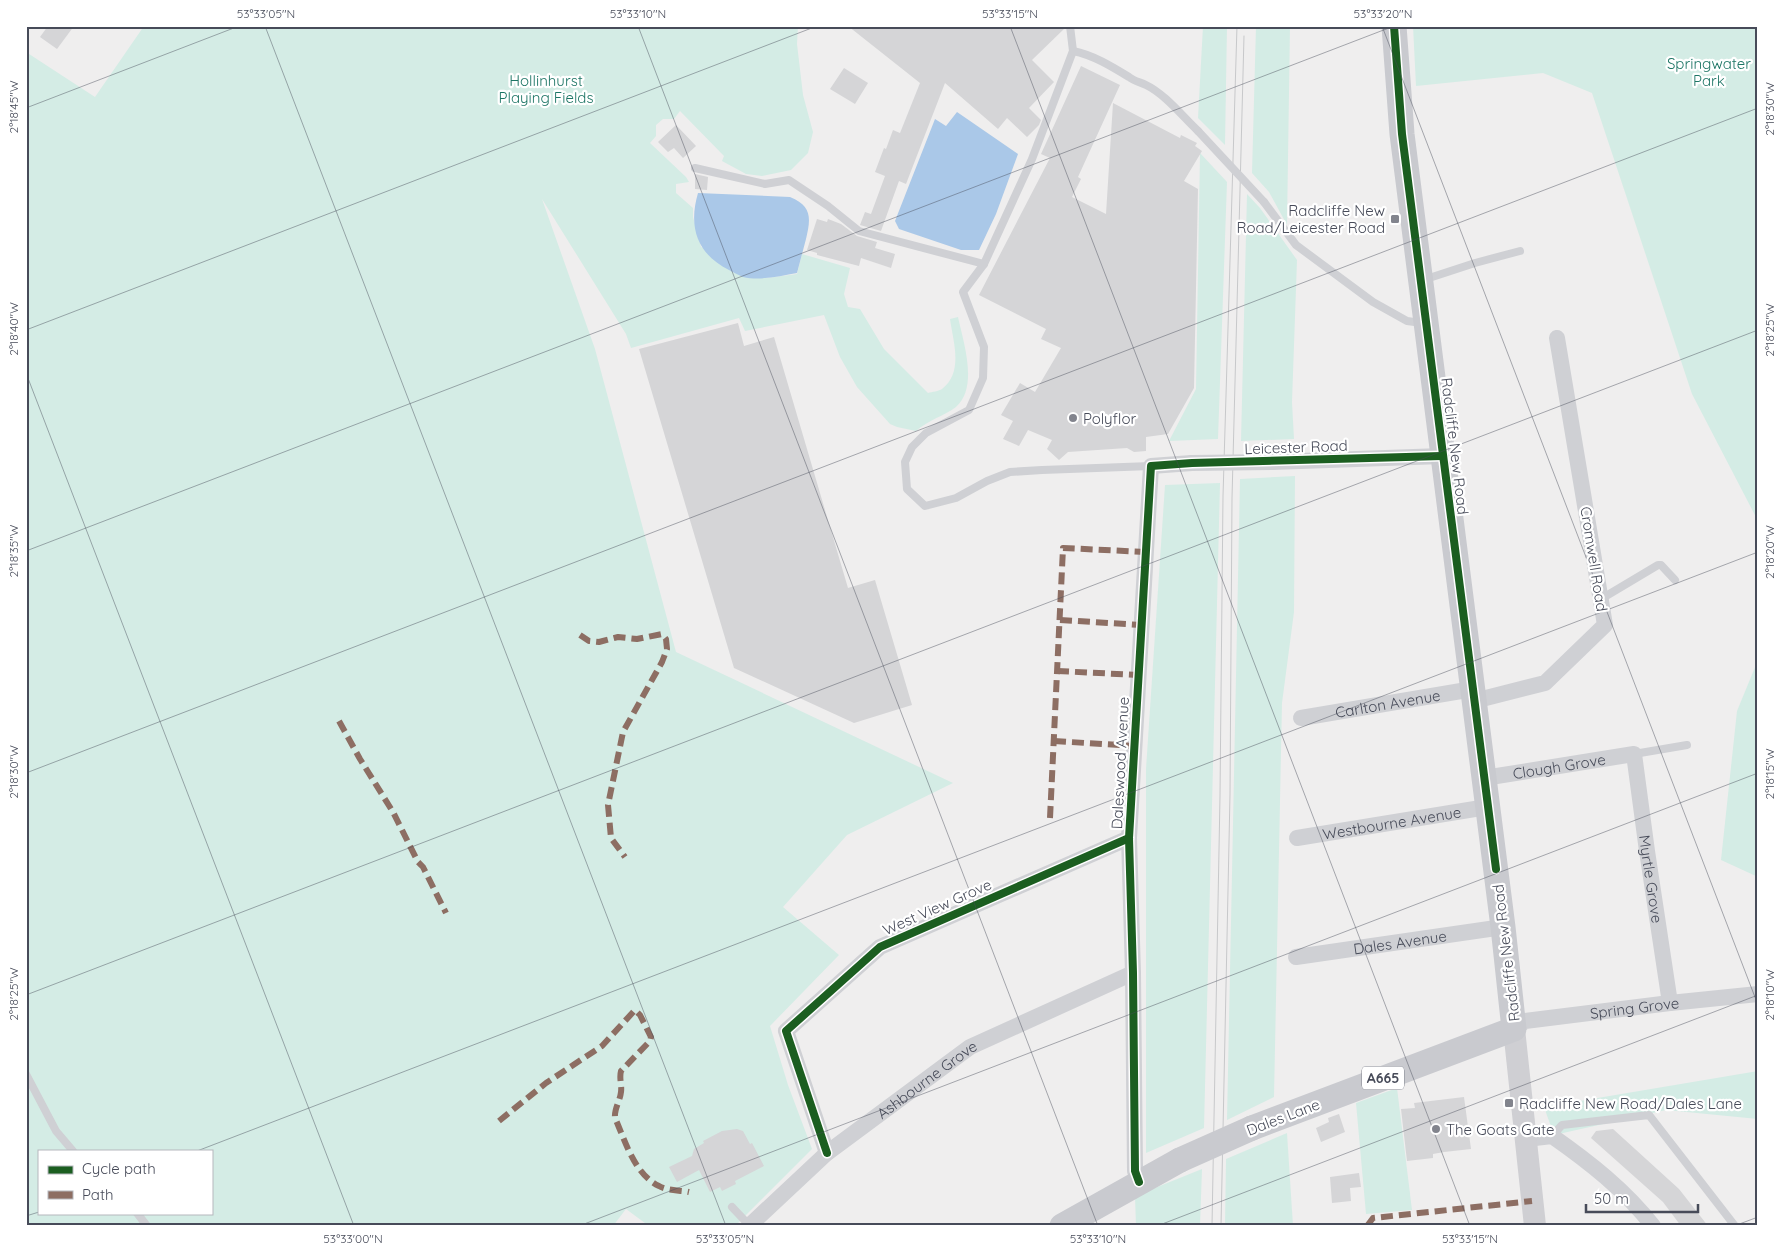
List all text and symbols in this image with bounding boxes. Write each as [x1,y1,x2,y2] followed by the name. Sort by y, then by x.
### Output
[237,6,295,21] text: 53°33'05"N
[610,6,666,21] text: 53°33'10"N
[982,6,1038,21] text: 53°33'15"N
[1354,6,1412,21] text: 53°33'20"N
[1667,54,1751,90] park label: Springwater Park
[499,71,593,107] park label: Hollinhurst Playing Fields
[6,80,21,134] text: 2°18'45"W
[1762,82,1777,136] text: 2°18'30"W
[1236,201,1385,237] place label: Radcliffe New Road/Leicester Road
[1389,213,1401,225] marker: Radcliffe New Road/Leicester Road
[6,302,21,356] text: 2°18'40"W
[1762,303,1777,357] text: 2°18'25"W
[1437,376,1473,516] street label: Radcliffe New Road
[1083,409,1136,428] place label: Polyflor
[1067,412,1079,424] marker: Polyflor
[1244,436,1348,458] street label: Leicester Road
[1576,505,1612,613] street label: Cromwell Road
[6,524,21,577] text: 2°18'35"W
[1762,525,1777,579] text: 2°18'20"W
[1334,685,1442,722] street label: Carlton Avenue
[1107,696,1133,830] street label: Daleswood Avenue
[6,745,21,799] text: 2°18'30"W
[1762,748,1777,800] text: 2°18'15"W
[1511,749,1607,783] street label: Clough Grove
[1321,802,1462,843] street label: Westbourne Avenue
[1635,834,1667,924] street label: Myrtle Grove
[880,874,994,940] street label: West View Grove
[1488,883,1524,1023] street label: Radcliffe New Road
[1352,926,1448,958] street label: Dales Avenue
[6,967,21,1021] text: 2°18'25"W
[1762,969,1777,1021] text: 2°18'10"W
[1589,993,1680,1022] street label: Spring Grove
[873,1036,980,1123] street label: Ashbourne Grove
[1362,1066,1404,1090] road number: A665
[1244,1094,1322,1140] street label: Dales Lane
[1519,1094,1742,1113] place label: Radcliffe New Road/Dales Lane
[1503,1097,1515,1109] marker: Radcliffe New Road/Dales Lane
[1446,1120,1554,1139] place label: The Goats Gate
[1430,1123,1442,1135] marker: The Goats Gate
[38,1150,212,1214] legend
[82,1159,156,1178] text: Cycle path
[1586,1182,1699,1214] scale bar
[82,1185,114,1204] text: Path
[1594,1189,1629,1208] text: 50 m
[323,1231,383,1246] text: 53°33'00"N
[696,1231,754,1246] text: 53°33'05"N
[1070,1231,1126,1246] text: 53°33'10"N
[1442,1231,1498,1246] text: 53°33'15"N

